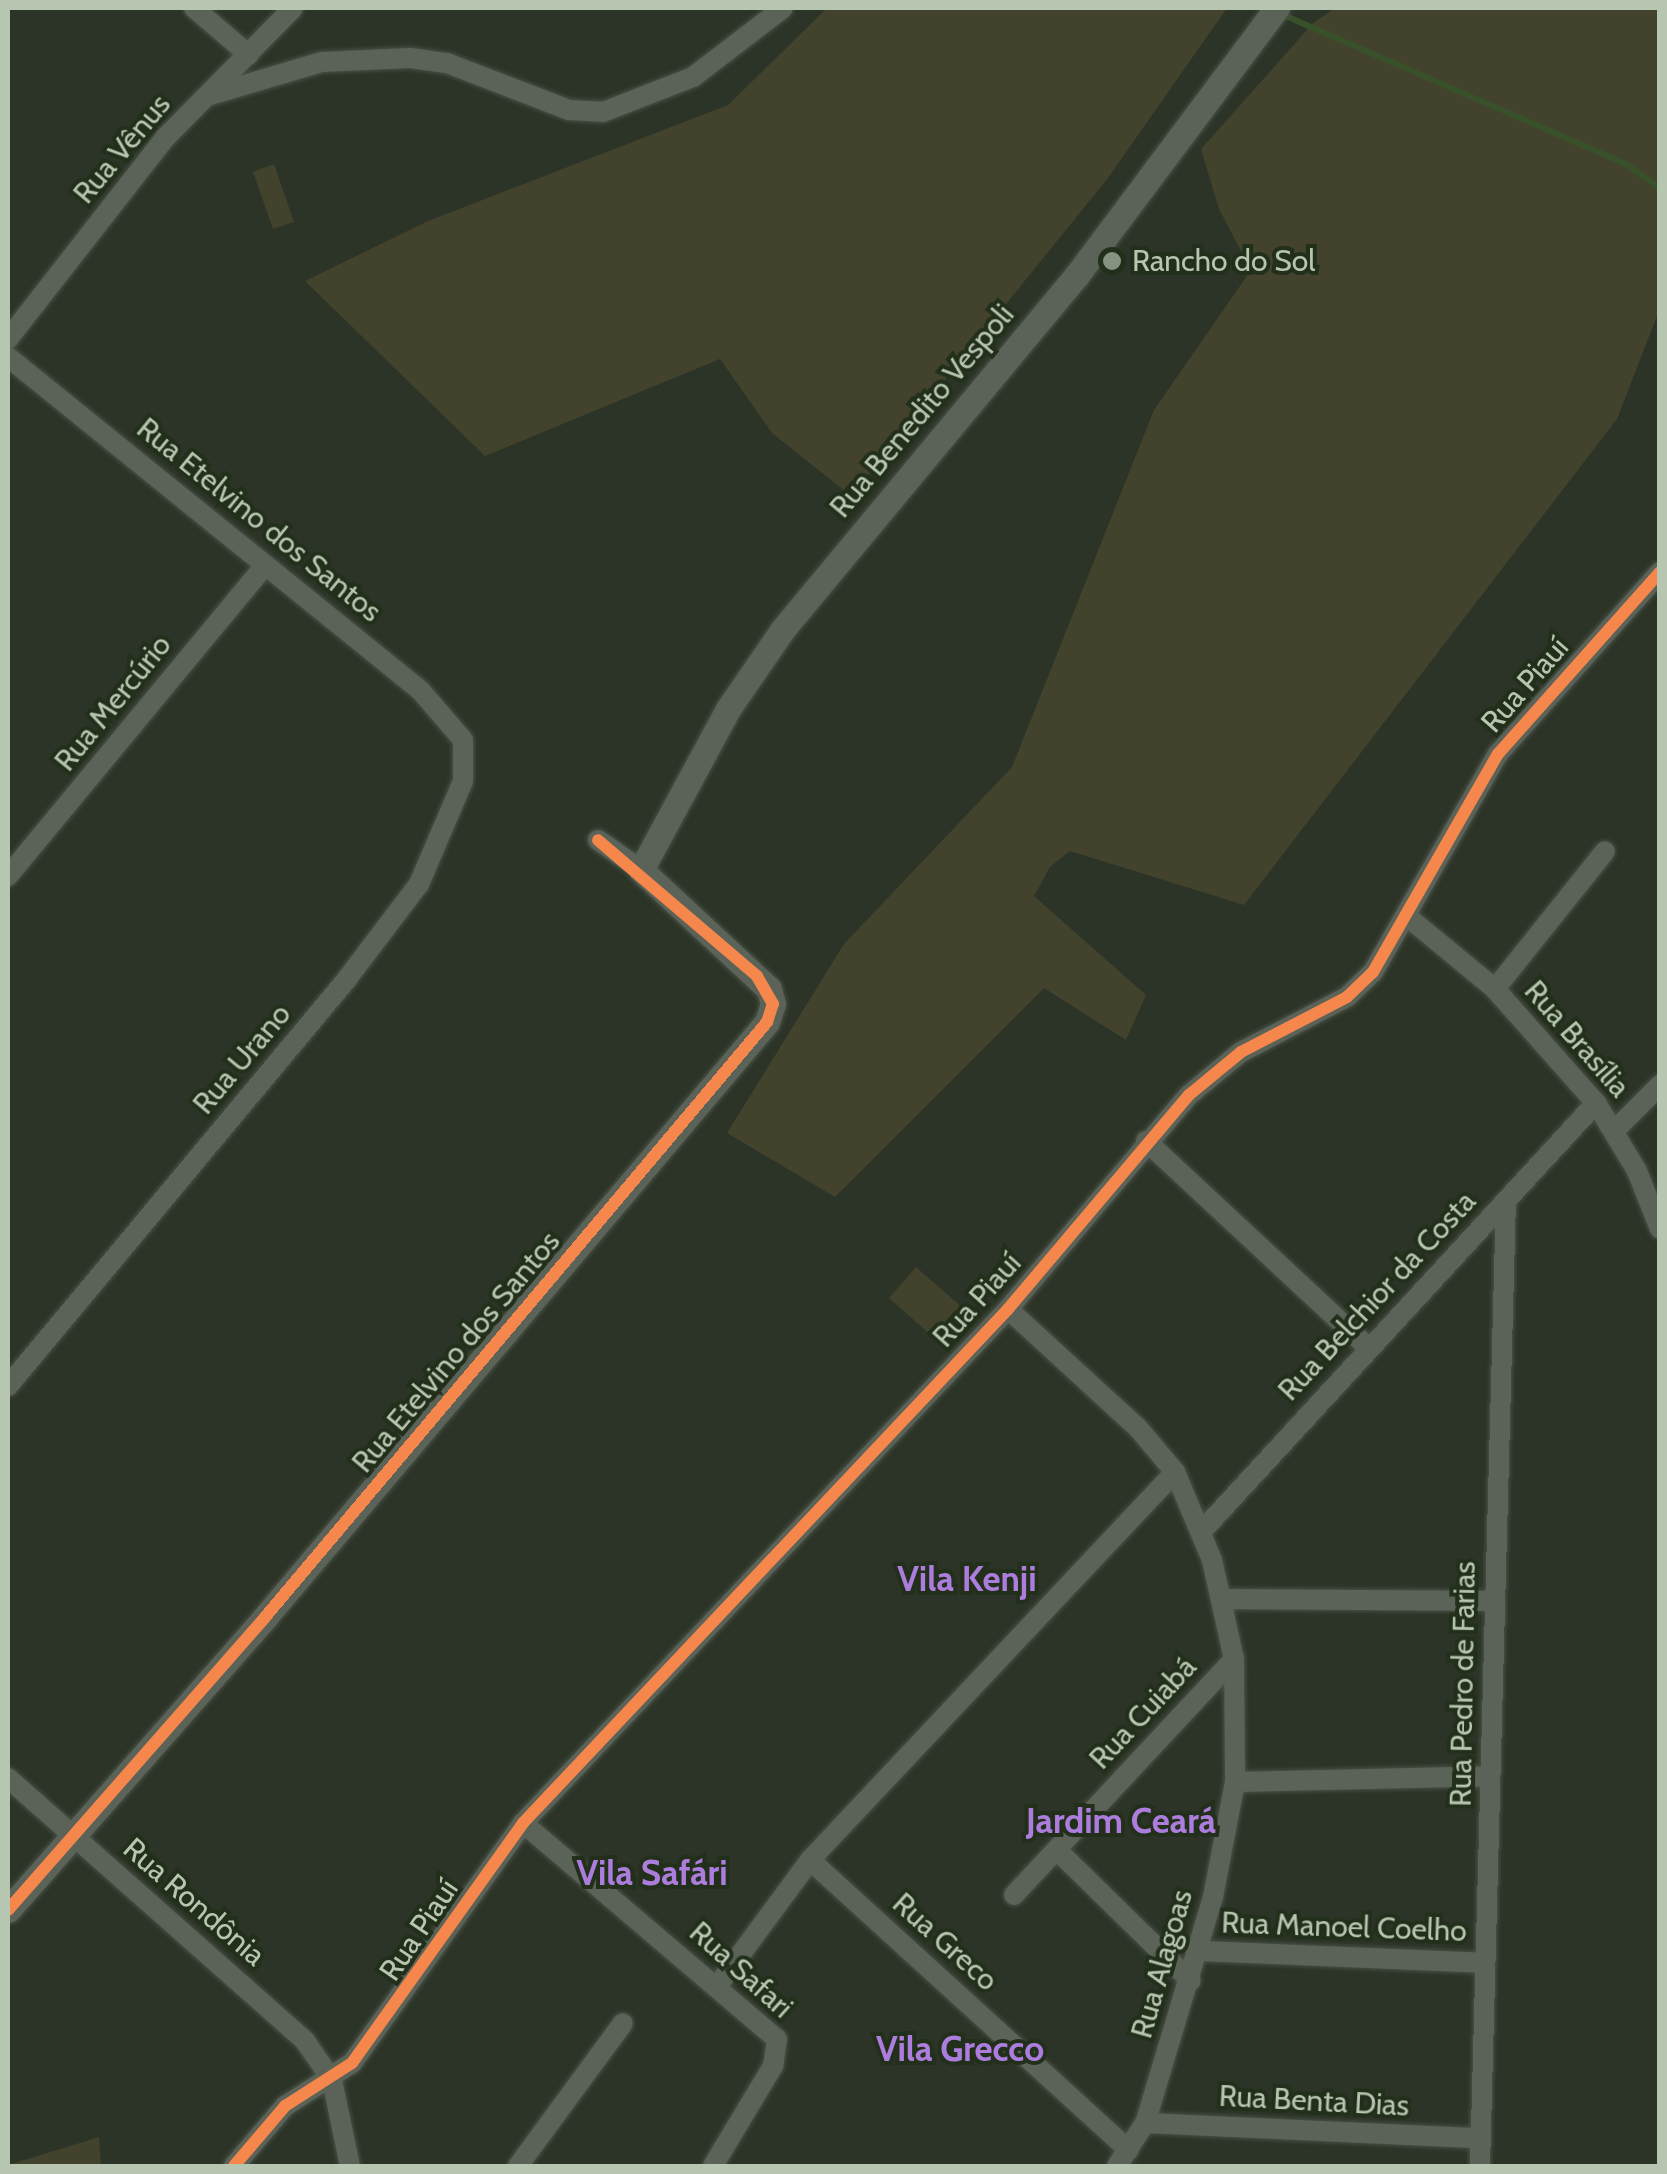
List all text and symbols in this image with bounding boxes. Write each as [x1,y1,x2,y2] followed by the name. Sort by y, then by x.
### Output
[66,87,178,211] street label: Rua Vênus
[1132,243,1315,279] place label: Rancho do Sol
[1101,250,1123,272] marker: Rancho do Sol
[822,297,1022,525] street label: Rua Benedito Vespoli
[130,410,388,630] street label: Rua Etelvino dos Santos
[47,628,179,778] street label: Rua Mercúrio
[1474,630,1576,740] street label: Rua Piauí
[1517,973,1637,1105] street label: Rua Brasília
[186,997,298,1121] street label: Rua Urano
[1271,1184,1483,1408] street label: Rua Belchior da Costa
[345,1224,567,1480] street label: Rua Etelvino dos Santos
[925,1245,1029,1355] street label: Rua Piauí
[897,1558,1037,1600] district label: Vila Kenji
[1443,1561,1483,1807] street label: Rua Pedro de Farias
[1082,1649,1204,1777] street label: Rua Cuiabá
[1026,1800,1216,1842] district label: Jardim Ceará
[116,1831,272,1973] street label: Rua Rondônia
[576,1852,728,1894] district label: Vila Safári
[372,1873,466,1987] street label: Rua Piauí
[885,1885,1005,1999] street label: Rua Greco
[1124,1886,1200,2042] street label: Rua Alagoas
[1221,1905,1467,1949] street label: Rua Manoel Coelho
[682,1914,800,2026] street label: Rua Safari
[876,2028,1044,2070] district label: Vila Grecco
[1218,2078,1410,2124] street label: Rua Benta Dias

